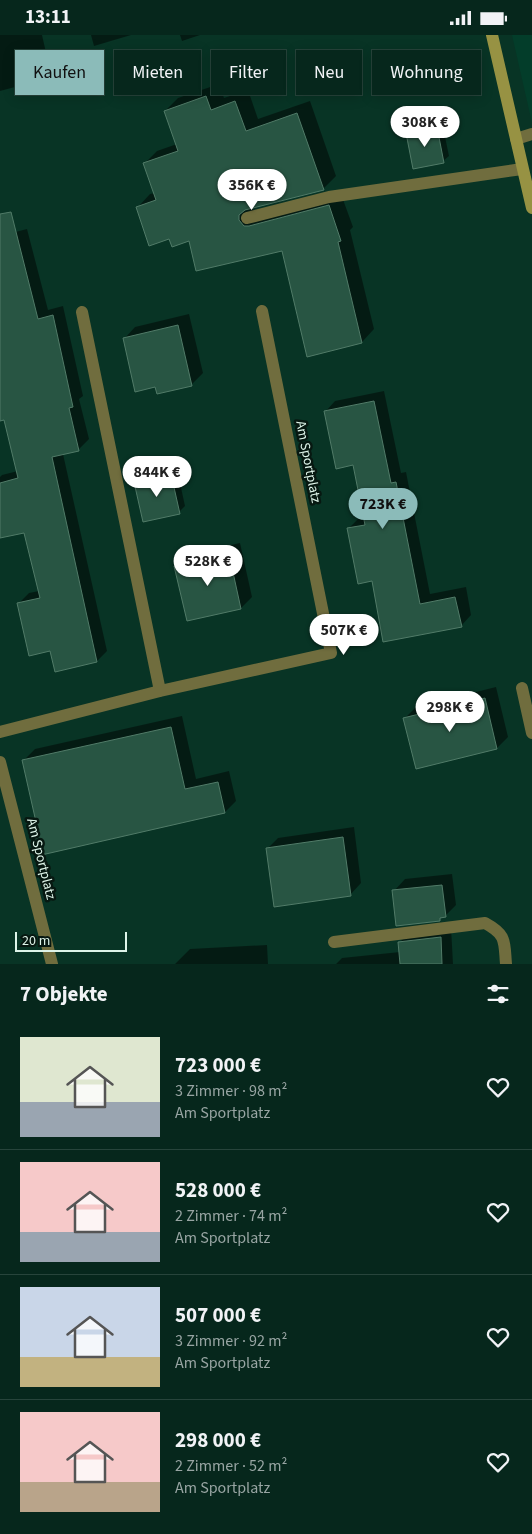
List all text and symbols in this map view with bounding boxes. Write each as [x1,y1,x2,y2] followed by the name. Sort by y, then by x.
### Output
[25,4,71,31] text: 13:11
[15,50,104,95] chip: Kaufen
[114,50,201,95] chip: Mieten
[211,50,286,95] chip: Filter
[296,50,362,95] chip: Neu
[372,50,481,95] chip: Wohnung
[384,105,466,148] pin: 308K €
[402,111,448,133] text: 308K €
[211,169,293,211] pin: 356K €
[229,174,275,196] text: 356K €
[290,419,326,505] street label: Am Sportplatz
[116,455,198,498] pin: 844K €
[134,461,180,483] text: 844K €
[342,487,424,530] pin: 723K €
[360,493,406,515] text: 723K €
[167,545,249,587] pin: 528K €
[185,550,231,572] text: 528K €
[303,613,385,656] pin: 507K €
[321,619,367,641] text: 507K €
[409,691,491,733] pin: 298K €
[427,696,473,718] text: 298K €
[21,816,61,902] street label: Am Sportplatz
[15,929,128,952] scale bar
[22,931,50,951] text: 20 m
[20,979,108,1009] text: 7 Objekte
[484,980,512,1008] icon: filters
[175,1050,261,1080] text: 723 000 €
[60,1057,120,1117] icon: home
[484,1073,512,1101] icon: heart
[175,1080,287,1102] text: 3 Zimmer · 98 m²
[175,1102,270,1124] text: Am Sportplatz
[175,1175,261,1205] text: 528 000 €
[60,1182,120,1242] icon: home
[484,1198,512,1226] icon: heart
[175,1205,287,1227] text: 2 Zimmer · 74 m²
[175,1227,270,1249] text: Am Sportplatz
[175,1300,261,1330] text: 507 000 €
[60,1307,120,1367] icon: home
[484,1323,512,1351] icon: heart
[175,1330,287,1352] text: 3 Zimmer · 92 m²
[175,1352,270,1374] text: Am Sportplatz
[175,1425,261,1455] text: 298 000 €
[60,1432,120,1492] icon: home
[484,1448,512,1476] icon: heart
[175,1455,287,1477] text: 2 Zimmer · 52 m²
[175,1477,270,1499] text: Am Sportplatz

